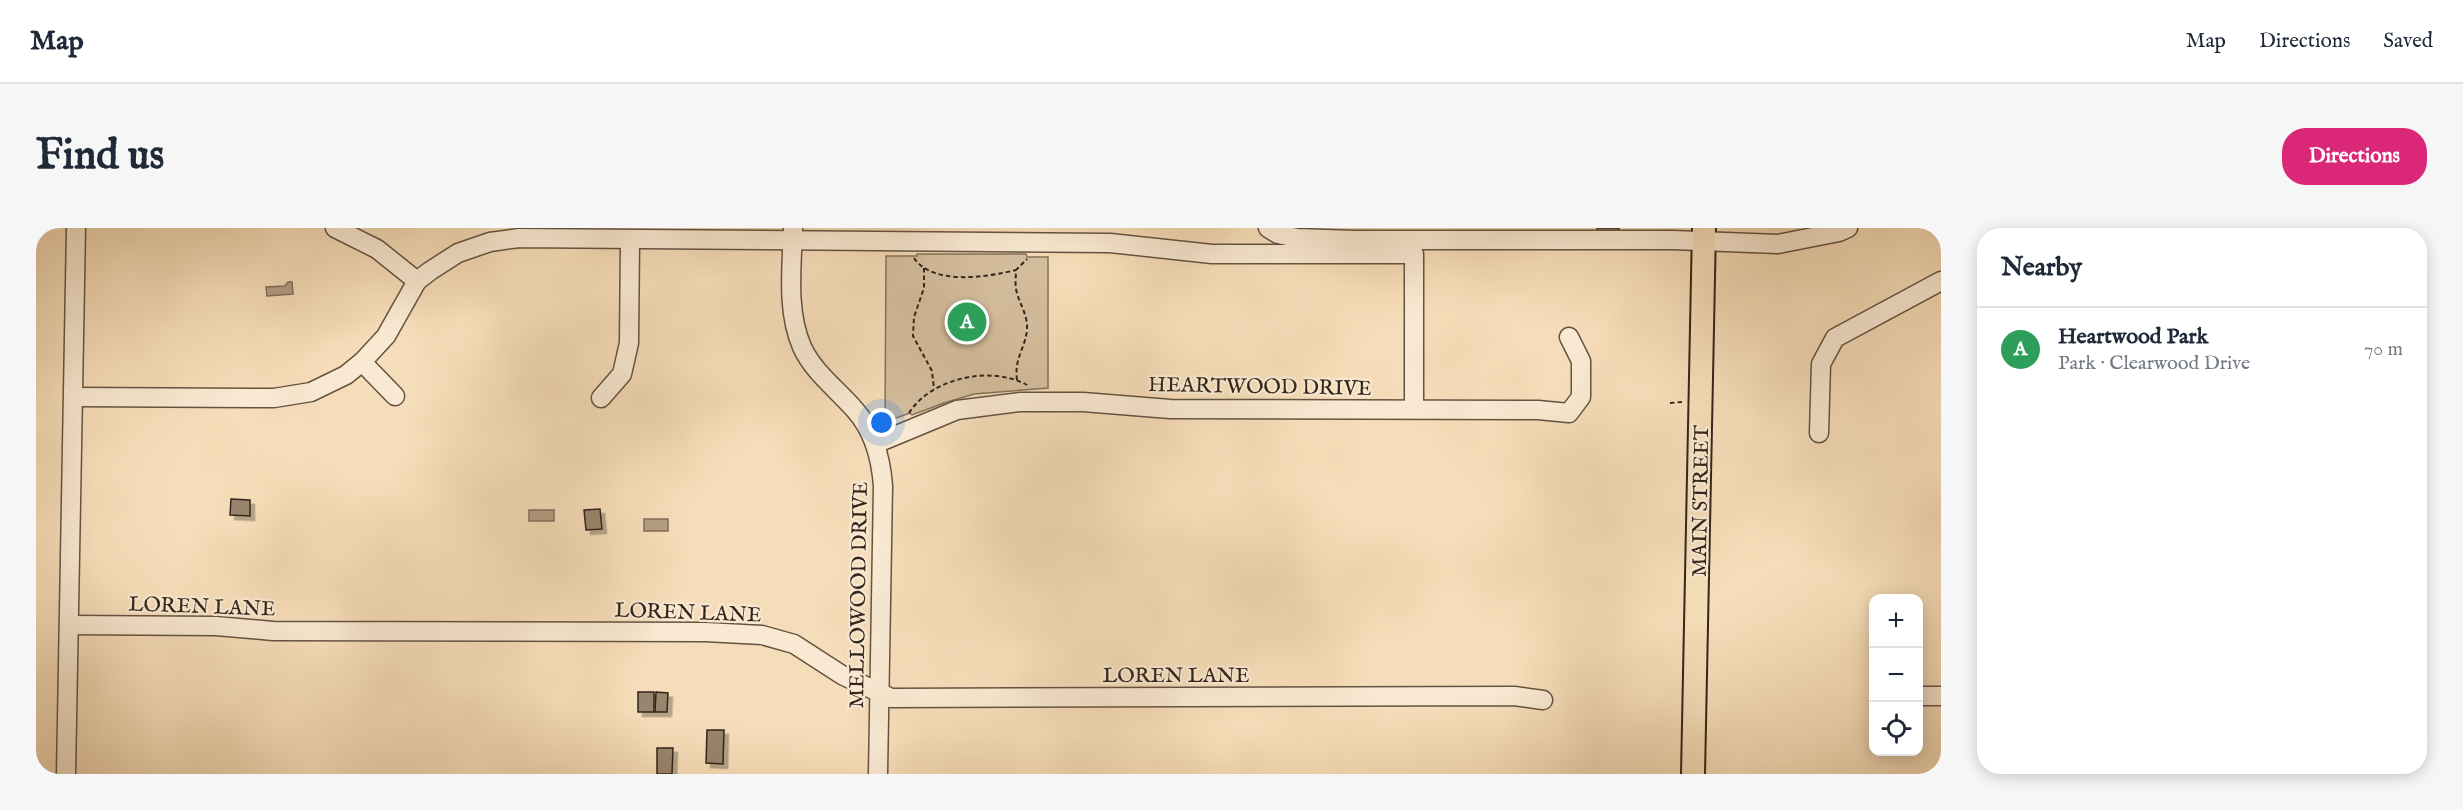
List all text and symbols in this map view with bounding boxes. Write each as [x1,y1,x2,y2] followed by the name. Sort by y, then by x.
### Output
[30,24,84,59] text: Map
[2186,28,2226,55] text: Map
[2259,28,2350,55] text: Directions
[2383,28,2433,55] text: Saved
[2282,128,2427,185] button: Directions
[36,130,164,183] text: Find us
[2001,251,2082,284] text: Nearby
[948,300,986,344] pin: A
[2058,323,2208,351] text: Heartwood Park
[2014,337,2027,362] text: A
[2364,337,2403,362] text: 70 m
[2058,351,2250,376] text: Park · Clearwood Drive
[1148,372,1372,403] street label: HEARTWOOD DRIVE
[867,408,896,437] your location
[1687,424,1716,577] street label: MAIN STREET
[844,481,875,709] street label: MELLOWOOD DRIVE
[128,591,276,624] street label: LOREN LANE
[1869,594,1923,756] map controls
[1869,594,1923,648] button: +
[614,597,762,630] street label: LOREN LANE
[1869,648,1923,702] button: −
[1102,663,1250,690] street label: LOREN LANE
[1869,702,1923,756] button: locate

